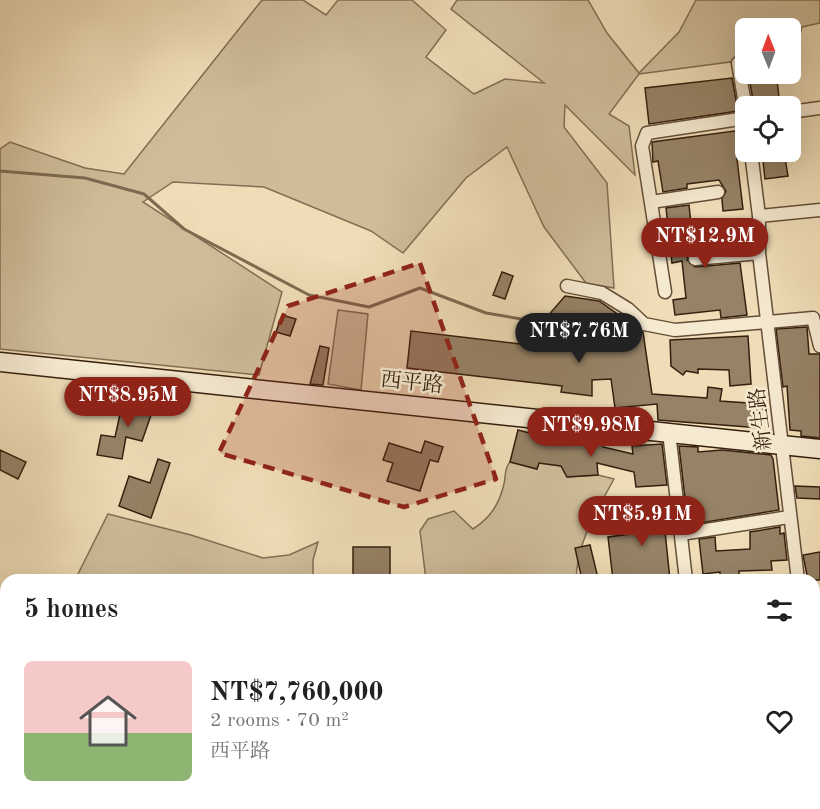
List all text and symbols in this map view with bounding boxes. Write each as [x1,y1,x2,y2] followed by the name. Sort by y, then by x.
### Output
[735,18,801,84] north arrow
[735,18,801,162] map controls
[735,96,801,162] button: locate
[643,218,767,269] pin: NT$12.9M
[655,227,755,247] text: NT$12.9M
[517,313,641,364] pin: NT$7.76M
[529,322,629,342] text: NT$7.76M
[379,368,444,397] street label: 西平路
[66,377,190,428] pin: NT$8.95M
[78,386,178,406] text: NT$8.95M
[745,386,776,452] street label: 新生路
[529,407,653,458] pin: NT$9.98M
[541,416,641,436] text: NT$9.98M
[580,496,704,547] pin: NT$5.91M
[592,505,692,525] text: NT$5.91M
[763,594,796,627] icon: filters
[24,597,118,623] text: 5 homes
[210,680,384,706] text: NT$7,760,000
[72,685,144,757] icon: home
[763,705,796,738] icon: heart
[210,711,349,731] text: 2 rooms · 70 m²
[210,742,270,762] text: 西平路

